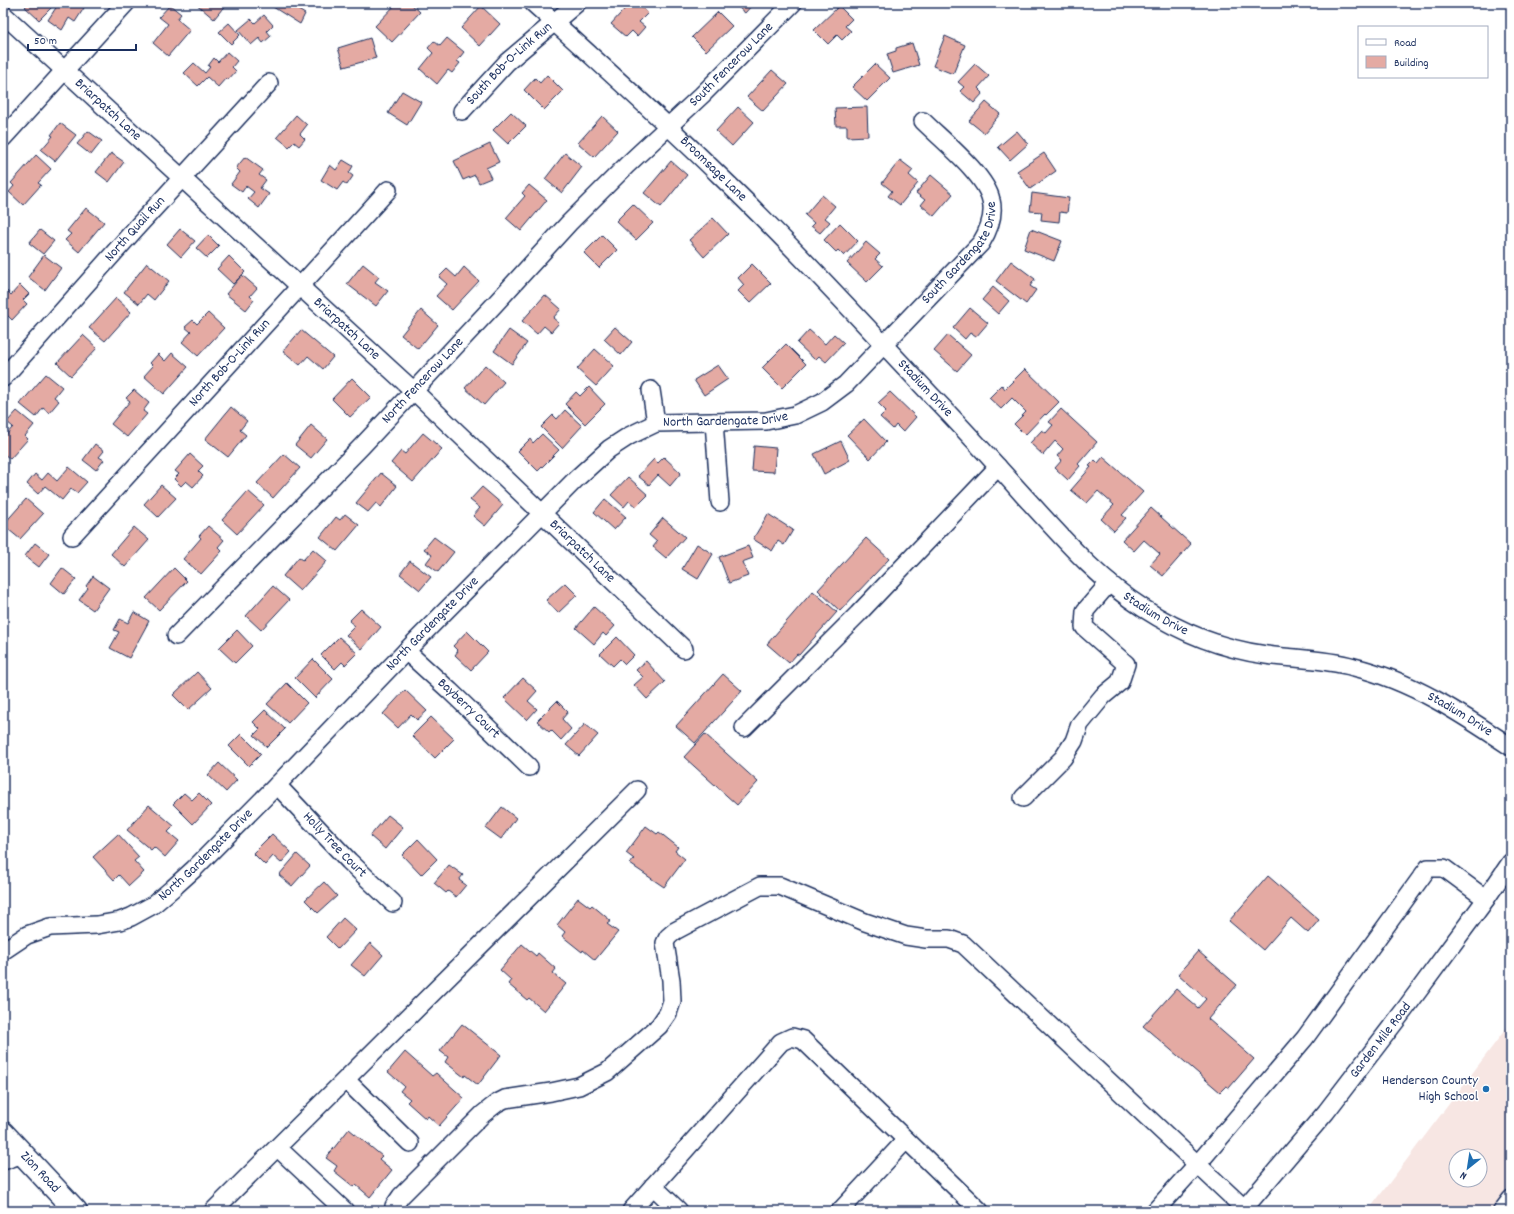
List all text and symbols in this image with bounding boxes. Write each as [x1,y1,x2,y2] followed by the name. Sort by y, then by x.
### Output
[462,18,557,110] street label: South Bob-O-Link Run
[685,18,778,112] street label: South Fencerow Lane
[28,26,136,52] scale bar
[1358,26,1488,78] legend
[34,33,57,50] text: 50 m
[1394,35,1416,52] text: Road
[1394,55,1429,72] text: Building
[70,74,146,146] street label: Briarpatch Lane
[675,132,751,207] street label: Broomsage Lane
[100,192,170,267] street label: North Quail Run
[917,200,1002,309] street label: South Gardengate Drive
[308,293,384,365] street label: Briarpatch Lane
[184,315,275,412] street label: North Bob-O-Link Run
[377,333,469,429] street label: North Fencerow Lane
[892,355,957,422] street label: Stadium Drive
[663,407,790,433] street label: North Gardengate Drive
[544,515,619,588] street label: Briarpatch Lane
[382,572,484,676] street label: North Gardengate Drive
[1118,587,1191,641] street label: Stadium Drive
[433,674,504,744] street label: Bayberry Court
[1424,687,1496,742] street label: Stadium Drive
[154,804,258,906] street label: North Gardengate Drive
[298,808,371,883] street label: Holly Tree Court
[1345,998,1417,1083] street label: Garden Mile Road
[1382,1071,1479,1107] place label: Henderson County High School
[1481,1084,1491,1094] marker: Henderson County High School
[15,1147,65,1198] street label: Zion Road
[1448,1148,1488,1188] north arrow
[1457,1166,1470,1183] text: N

